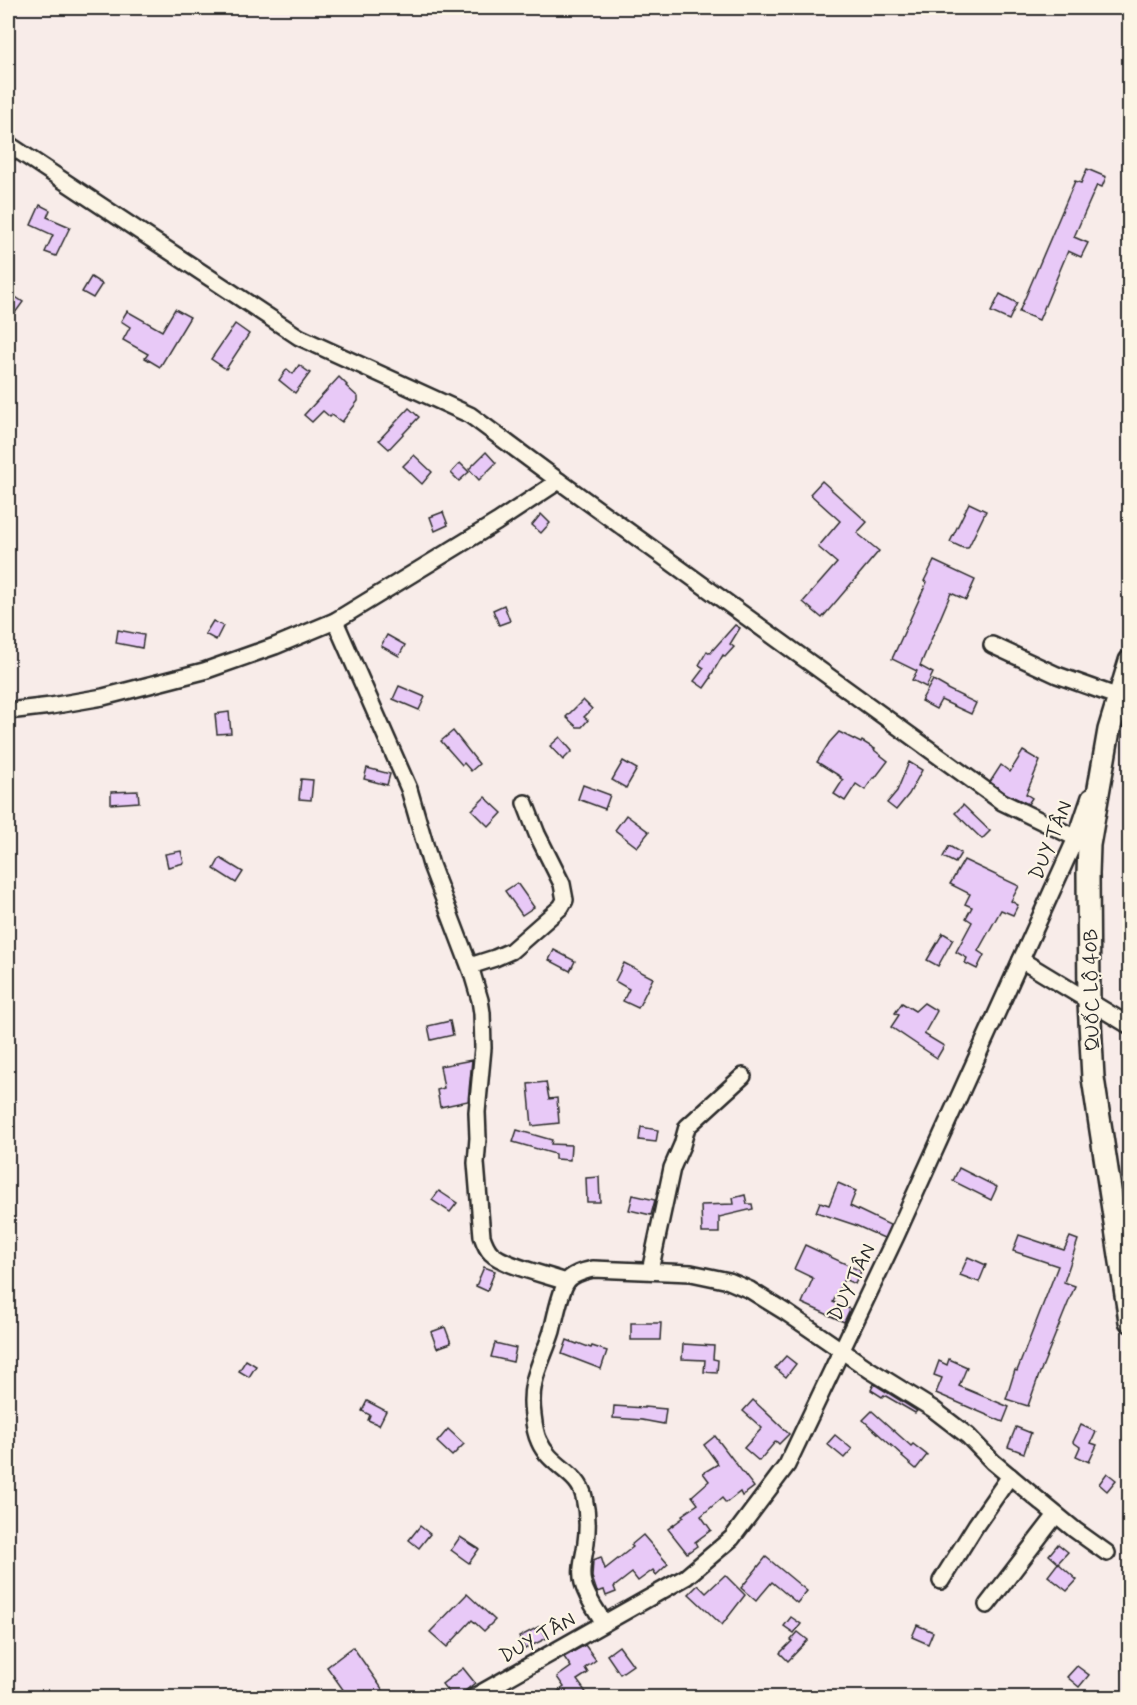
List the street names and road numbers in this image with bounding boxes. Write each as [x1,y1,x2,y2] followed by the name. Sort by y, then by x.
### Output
[1023,797,1079,884] street label: DUY TÂN
[1078,928,1107,1052] street label: QUỐC LỘ 40B
[822,1240,883,1326] street label: DUY TÂN
[495,1606,580,1670] street label: DUY TÂN

